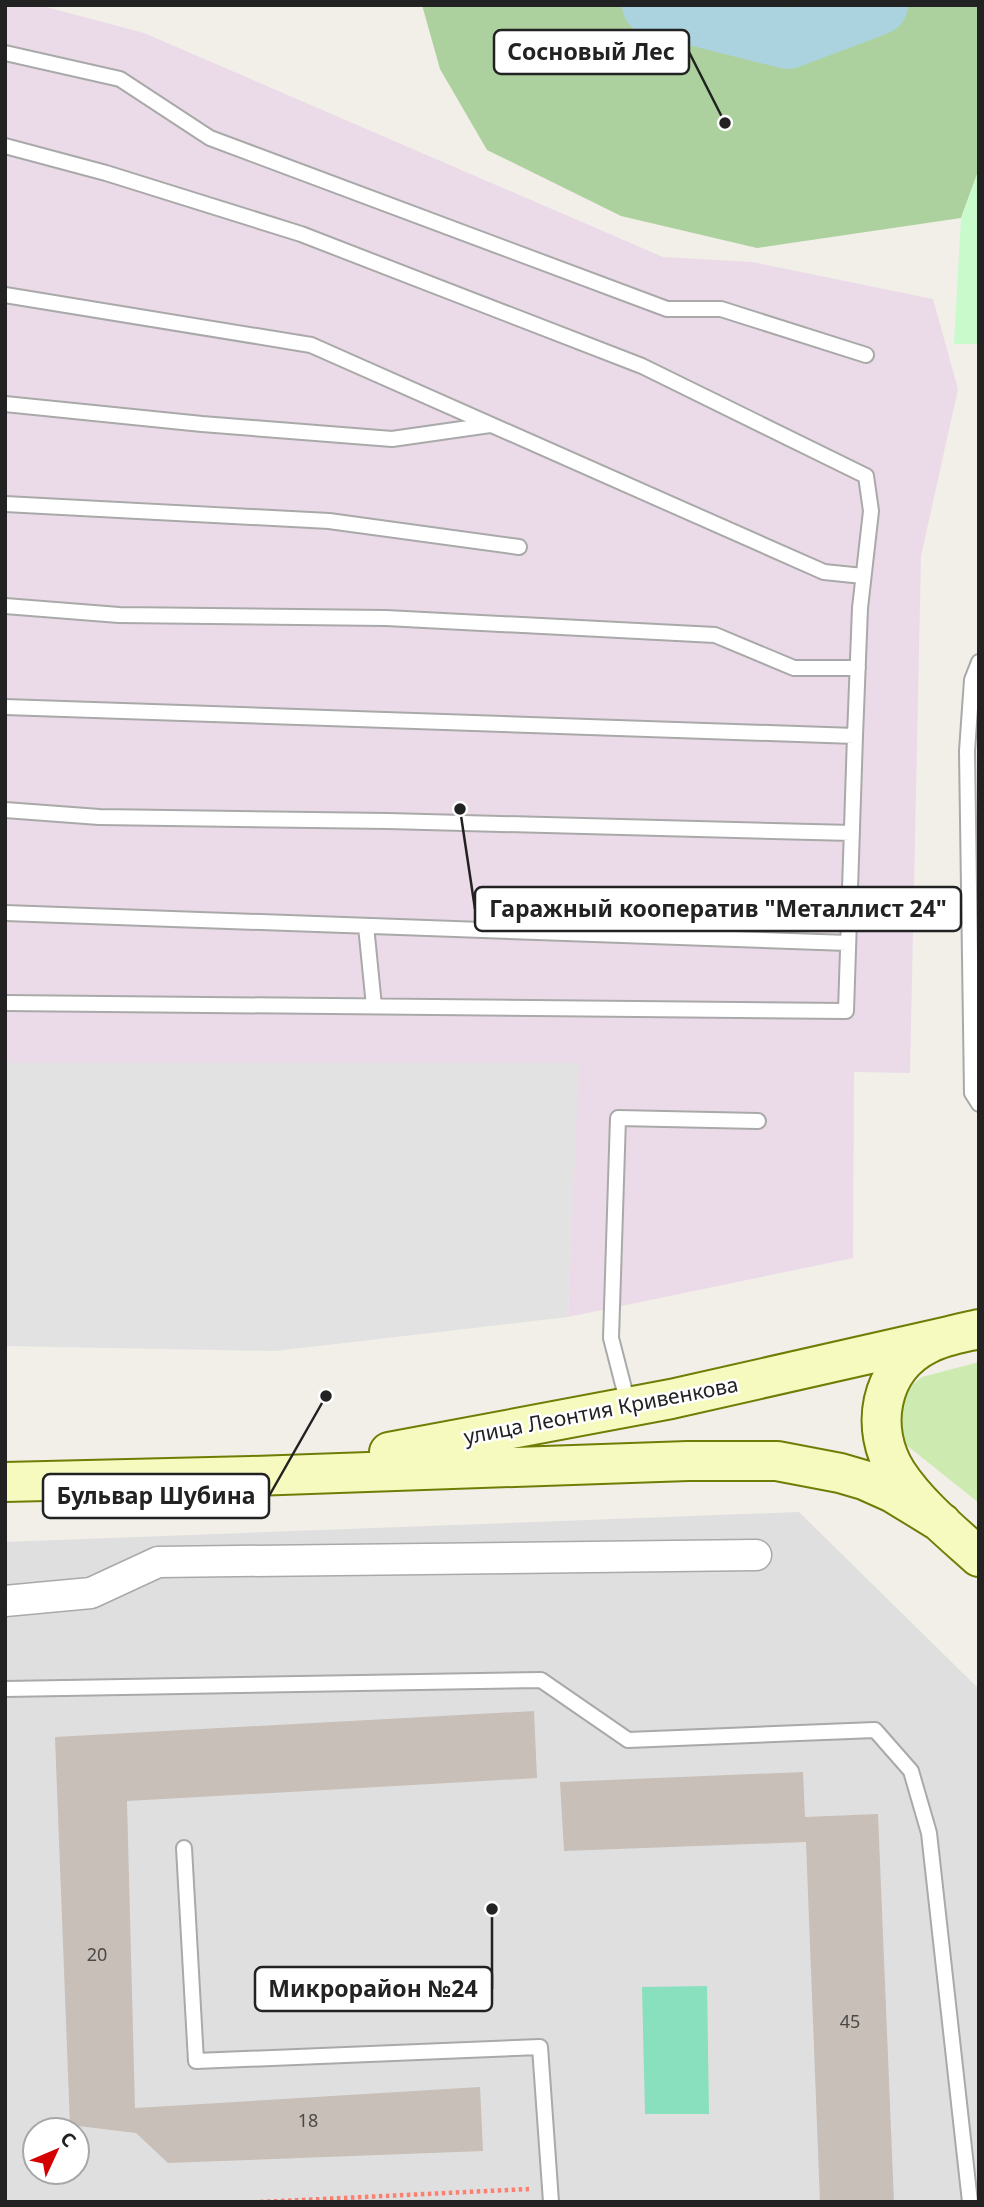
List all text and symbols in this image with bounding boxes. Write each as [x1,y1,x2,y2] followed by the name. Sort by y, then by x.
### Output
[494,30,689,74] callout: Сосновый Лес
[507,35,675,67] text: Сосновый Лес
[475,887,961,931] callout: Гаражный кооператив "Металлист 24"
[489,892,947,924] text: Гаражный кооператив "Металлист 24"
[461,1370,740,1450] street label: улица Леонтия Кривенкова
[43,1474,269,1518] callout: Бульвар Шубина
[57,1479,255,1511] text: Бульвар Шубина
[87,1942,107,1966] house number: 20
[255,1967,492,2011] callout: Микрорайон №24
[268,1972,478,2004] text: Микрорайон №24
[840,2009,860,2033] house number: 45
[298,2108,318,2132] house number: 18
[21,2116,91,2186] north arrow
[55,2126,82,2153] text: С

